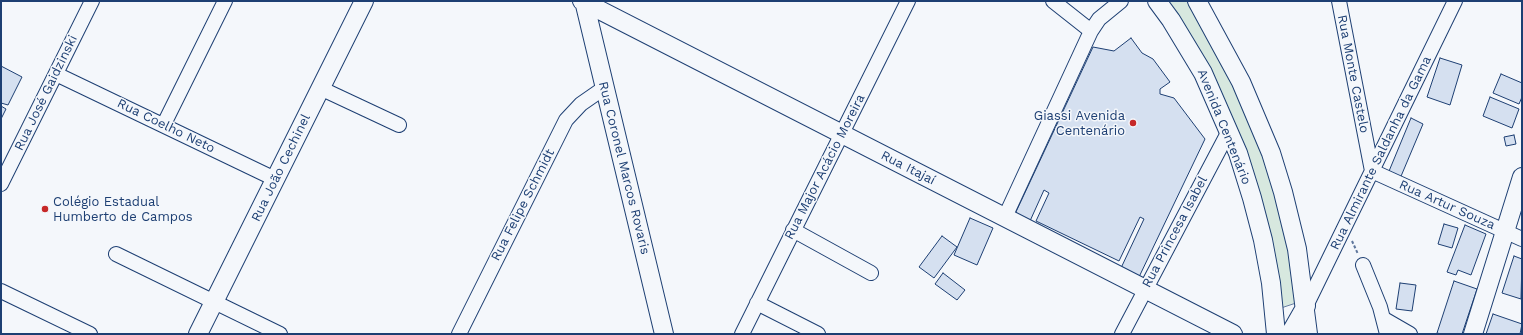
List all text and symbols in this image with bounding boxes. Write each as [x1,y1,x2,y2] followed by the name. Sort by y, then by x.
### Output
[1334,13,1372,135] street label: Rua Monte Castelo
[11,33,81,153] street label: Rua José Gaidzinski
[1327,53,1435,253] street label: Rua Almirante Saldanha da Gama
[1194,67,1254,187] street label: Avenida Centenário
[595,80,653,256] street label: Rua Coronel Marcos Rovaris
[781,92,869,242] street label: Rua Major Acácio Moreira
[115,96,217,156] street label: Rua Coelho Neto
[1034,108,1125,139] place label: Giassi Avenida Centenário
[248,112,314,224] street label: Rua João Cechinel
[1128,118,1138,128] marker: Giassi Avenida Centenário
[488,146,558,264] street label: Rua Felipe Schmidt
[878,148,938,188] street label: Rua Itajaí
[1139,174,1211,290] street label: Rua Princesa Isabel
[1397,177,1497,233] street label: Rua Artur Souza
[53,194,193,225] place label: Colégio Estadual Humberto de Campos
[40,204,50,214] marker: Colégio Estadual Humberto de Campos

